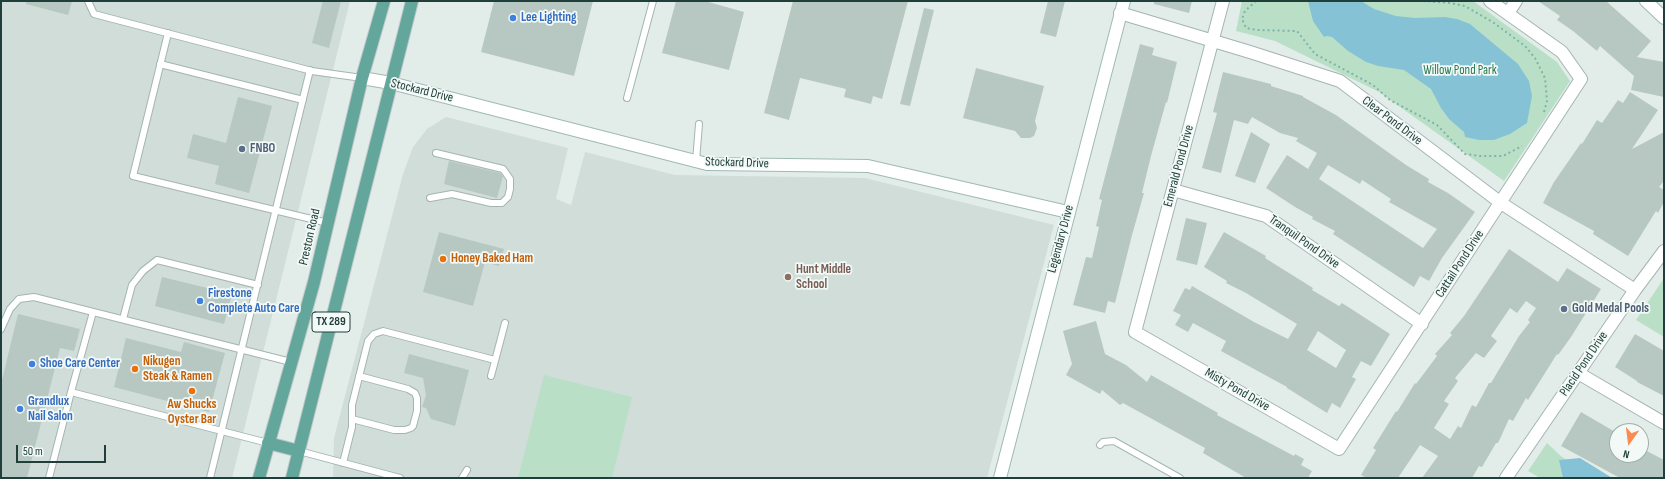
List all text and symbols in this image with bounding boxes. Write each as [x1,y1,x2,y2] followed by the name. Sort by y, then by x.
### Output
[521,10,576,26] place label: Lee Lighting
[508,13,518,23] marker: Lee Lighting
[1423,63,1497,79] park label: Willow Pond Park
[389,76,455,106] street label: Stockard Drive
[1359,93,1425,149] street label: Clear Pond Drive
[1161,123,1197,209] street label: Emerald Pond Drive
[250,141,275,157] place label: FNBO
[237,144,247,154] marker: FNBO
[705,154,769,172] street label: Stockard Drive
[1044,203,1078,275] street label: Legendary Drive
[296,207,324,267] street label: Preston Road
[1266,212,1342,272] street label: Tranquil Pond Drive
[1432,227,1488,301] street label: Cattail Pond Drive
[451,251,533,267] place label: Honey Baked Ham
[438,254,448,264] marker: Honey Baked Ham
[796,262,851,293] place label: Hunt Middle School
[783,272,793,282] marker: Hunt Middle School
[208,286,300,317] place label: Firestone Complete Auto Care
[195,296,205,306] marker: Firestone Complete Auto Care
[1572,301,1649,317] place label: Gold Medal Pools
[1559,304,1569,314] marker: Gold Medal Pools
[312,312,350,332] road number: TX 289
[1557,329,1611,399] street label: Placid Pond Drive
[143,354,212,385] place label: Nikugen Steak & Ramen
[40,356,120,372] place label: Shoe Care Center
[27,359,37,369] marker: Shoe Care Center
[130,364,140,374] marker: Nikugen Steak & Ramen
[1202,365,1272,415] street label: Misty Pond Drive
[187,386,197,396] marker: Aw Shucks Oyster Bar
[28,394,73,425] place label: Grandlux Nail Salon
[168,397,216,428] place label: Aw Shucks Oyster Bar
[15,404,25,414] marker: Grandlux Nail Salon
[1609,423,1649,463] north arrow
[18,437,108,463] scale bar
[23,444,43,459] text: 50 m
[1622,447,1631,461] text: N

